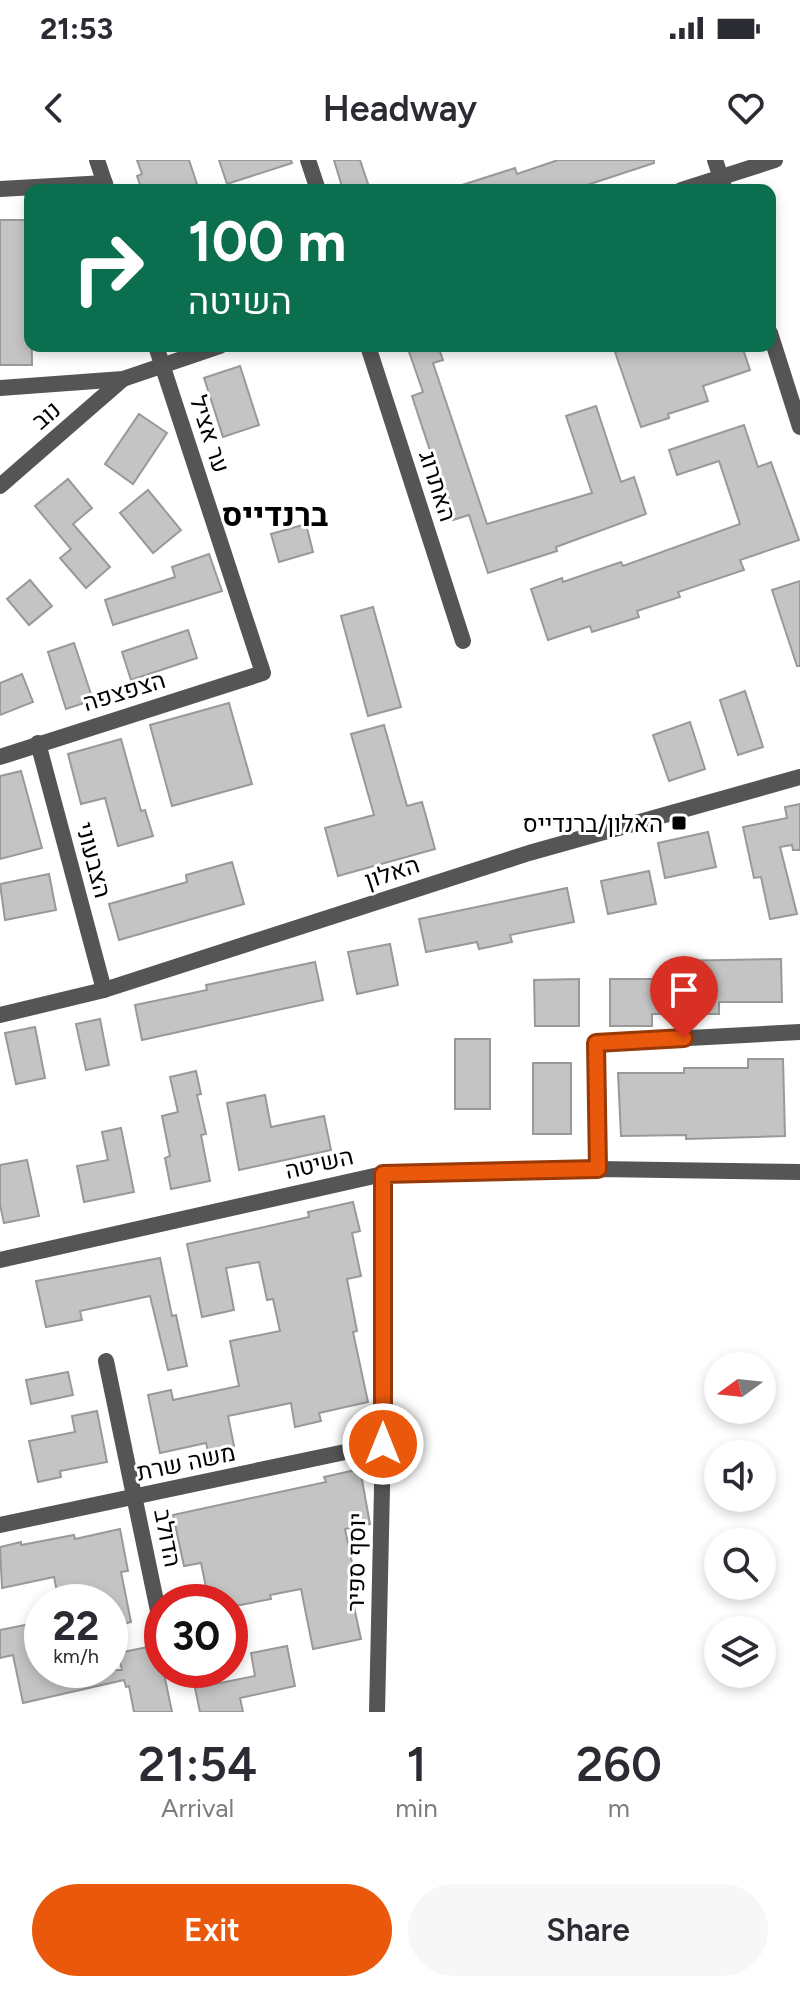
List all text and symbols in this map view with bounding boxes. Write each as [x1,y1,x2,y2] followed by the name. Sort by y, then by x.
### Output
[40,10,113,47] text: 21:53
[32,86,76,130] icon: back
[724,86,768,130] icon: heart
[323,87,477,130] text: Headway
[188,208,346,275] text: 100 m
[56,216,160,320] icon: right
[188,280,292,323] text: השיטה
[184,392,236,476] street label: ער אציל
[26,395,66,435] street label: נוב
[413,447,463,525] street label: האתרוג
[222,496,328,534] district label: ברנדייס
[79,665,169,717] street label: הצפצפה
[522,809,663,838] place label: האלון/ברנדייס
[670,814,688,832] marker: האלון/ברנדייס
[70,819,118,901] street label: הצבעוני
[361,850,423,894] street label: האלון
[650,956,718,1038] pin
[662,968,706,1012] icon: arrive
[282,1141,356,1185] street label: השיטה
[704,1352,776,1424] north arrow
[704,1352,776,1688] map controls
[341,1402,425,1486] position arrow
[134,1437,238,1487] street label: משה שרת
[704,1440,776,1512] button: sound
[148,1506,188,1570] street label: הדולב
[341,1512,371,1612] street label: יוסף ספיר
[704,1528,776,1600] button: search
[144,1584,248,1688] speed limit sign: 30
[53,1602,99,1650] text: 22
[704,1616,776,1688] button: layers
[53,1644,99,1668] text: km/h
[138,1735,257,1793] text: 21:54
[406,1735,427,1793] text: 1
[576,1735,662,1793] text: 260
[161,1792,234,1824] text: Arrival
[395,1792,438,1824] text: min
[608,1792,630,1824] text: m
[32,1884,392,1976] button: Exit
[408,1884,768,1976] button: Share

